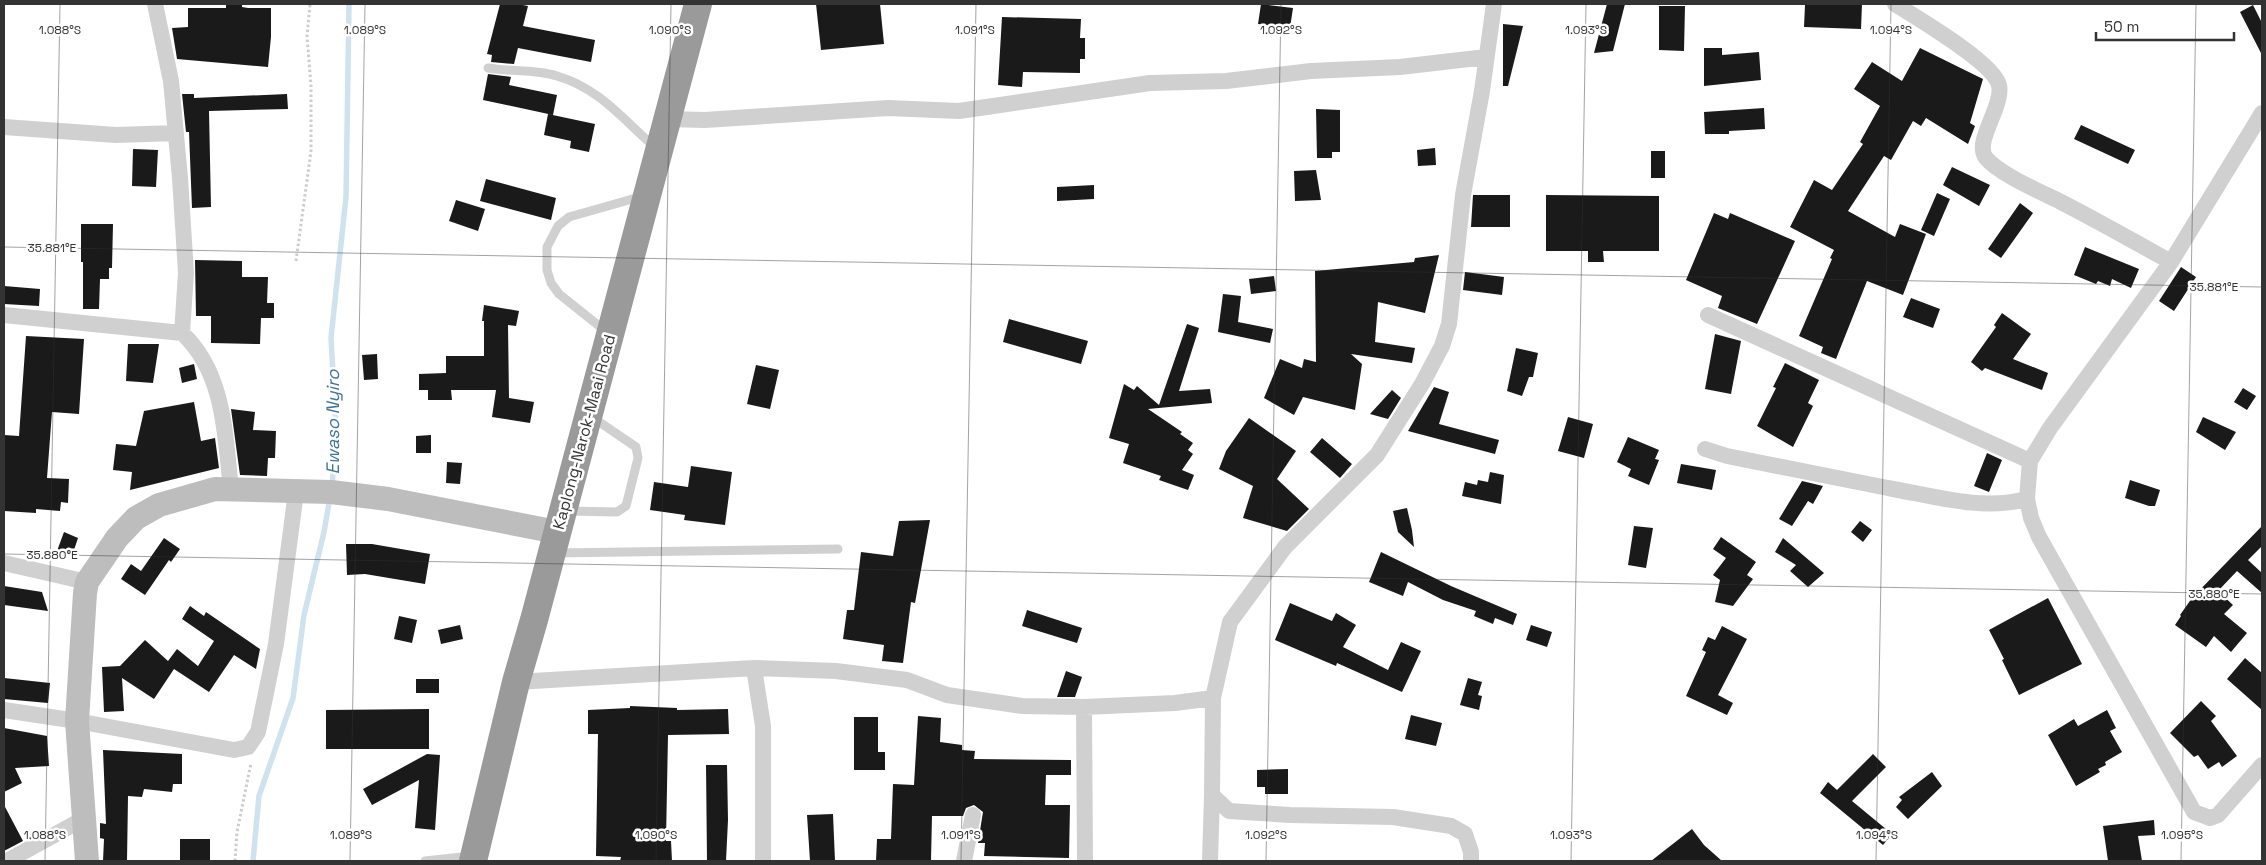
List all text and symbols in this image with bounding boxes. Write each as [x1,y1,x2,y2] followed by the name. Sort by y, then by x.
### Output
[2096,10,2234,42] scale bar
[2104,17,2139,36] text: 50 m
[39,22,81,38] text: 1.088°S
[344,22,386,38] text: 1.089°S
[649,22,691,38] text: 1.090°S
[955,22,995,38] text: 1.091°S
[1260,22,1302,38] text: 1.092°S
[1565,22,1607,38] text: 1.093°S
[1870,22,1912,38] text: 1.094°S
[28,240,77,256] text: 35.881°E
[2190,279,2239,295] text: 35.881°E
[548,332,620,532] street label: Kaplong-Narok-Maai Road
[321,369,344,474] water label: Ewaso Nyiro
[26,547,78,563] text: 35.880°E
[2188,586,2240,602] text: 35.880°E
[24,827,66,843] text: 1.088°S
[330,827,372,843] text: 1.089°S
[635,827,677,843] text: 1.090°S
[941,827,981,843] text: 1.091°S
[1245,827,1287,843] text: 1.092°S
[1550,827,1592,843] text: 1.093°S
[1856,827,1898,843] text: 1.094°S
[2161,827,2203,843] text: 1.095°S

